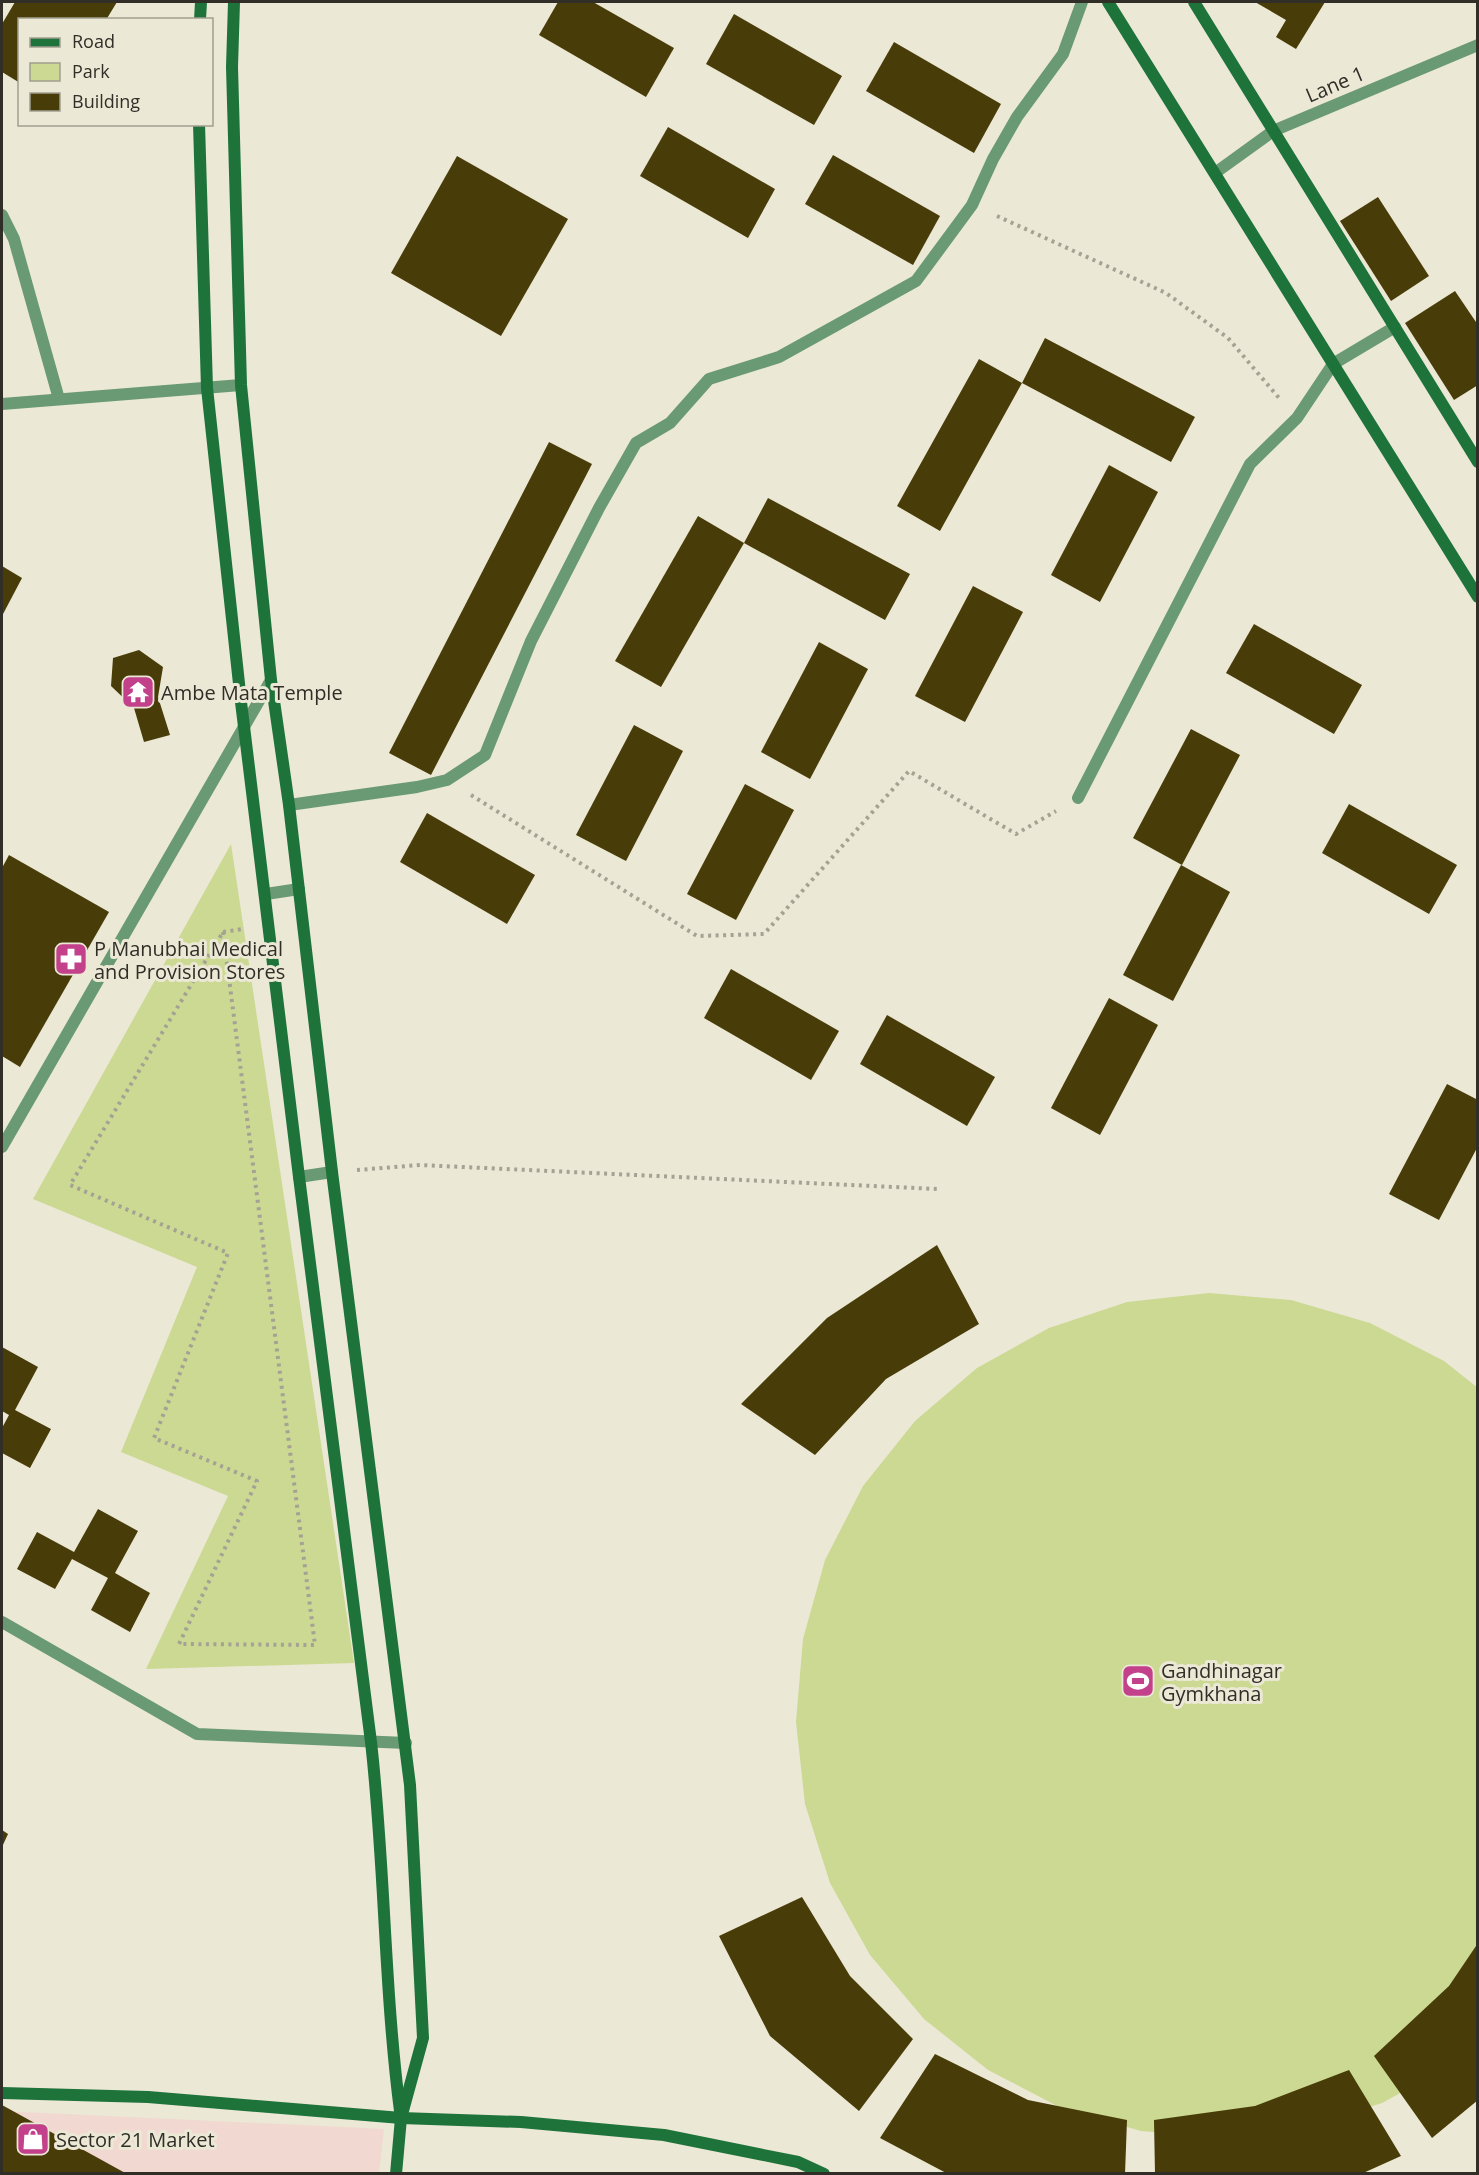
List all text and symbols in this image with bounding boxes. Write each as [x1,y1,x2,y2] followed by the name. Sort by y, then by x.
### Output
[18,18,213,126] legend
[72,29,115,53] text: Road
[72,59,110,83] text: Park
[1301,60,1369,108] street label: Lane 1
[72,89,140,113] text: Building
[120,674,156,710] temple icon: Ambe Mata Temple
[161,679,343,706] place label: Ambe Mata Temple
[94,935,285,985] place label: P Manubhai Medical and Provision Stores
[53,941,89,977] pharmacy icon: P Manubhai Medical and Provision Stores
[1161,1657,1282,1707] place label: Gandhinagar Gymkhana
[1120,1663,1156,1699] sports icon: Gandhinagar Gymkhana
[15,2121,51,2157] shop icon: Sector 21 Market
[56,2126,215,2153] place label: Sector 21 Market

